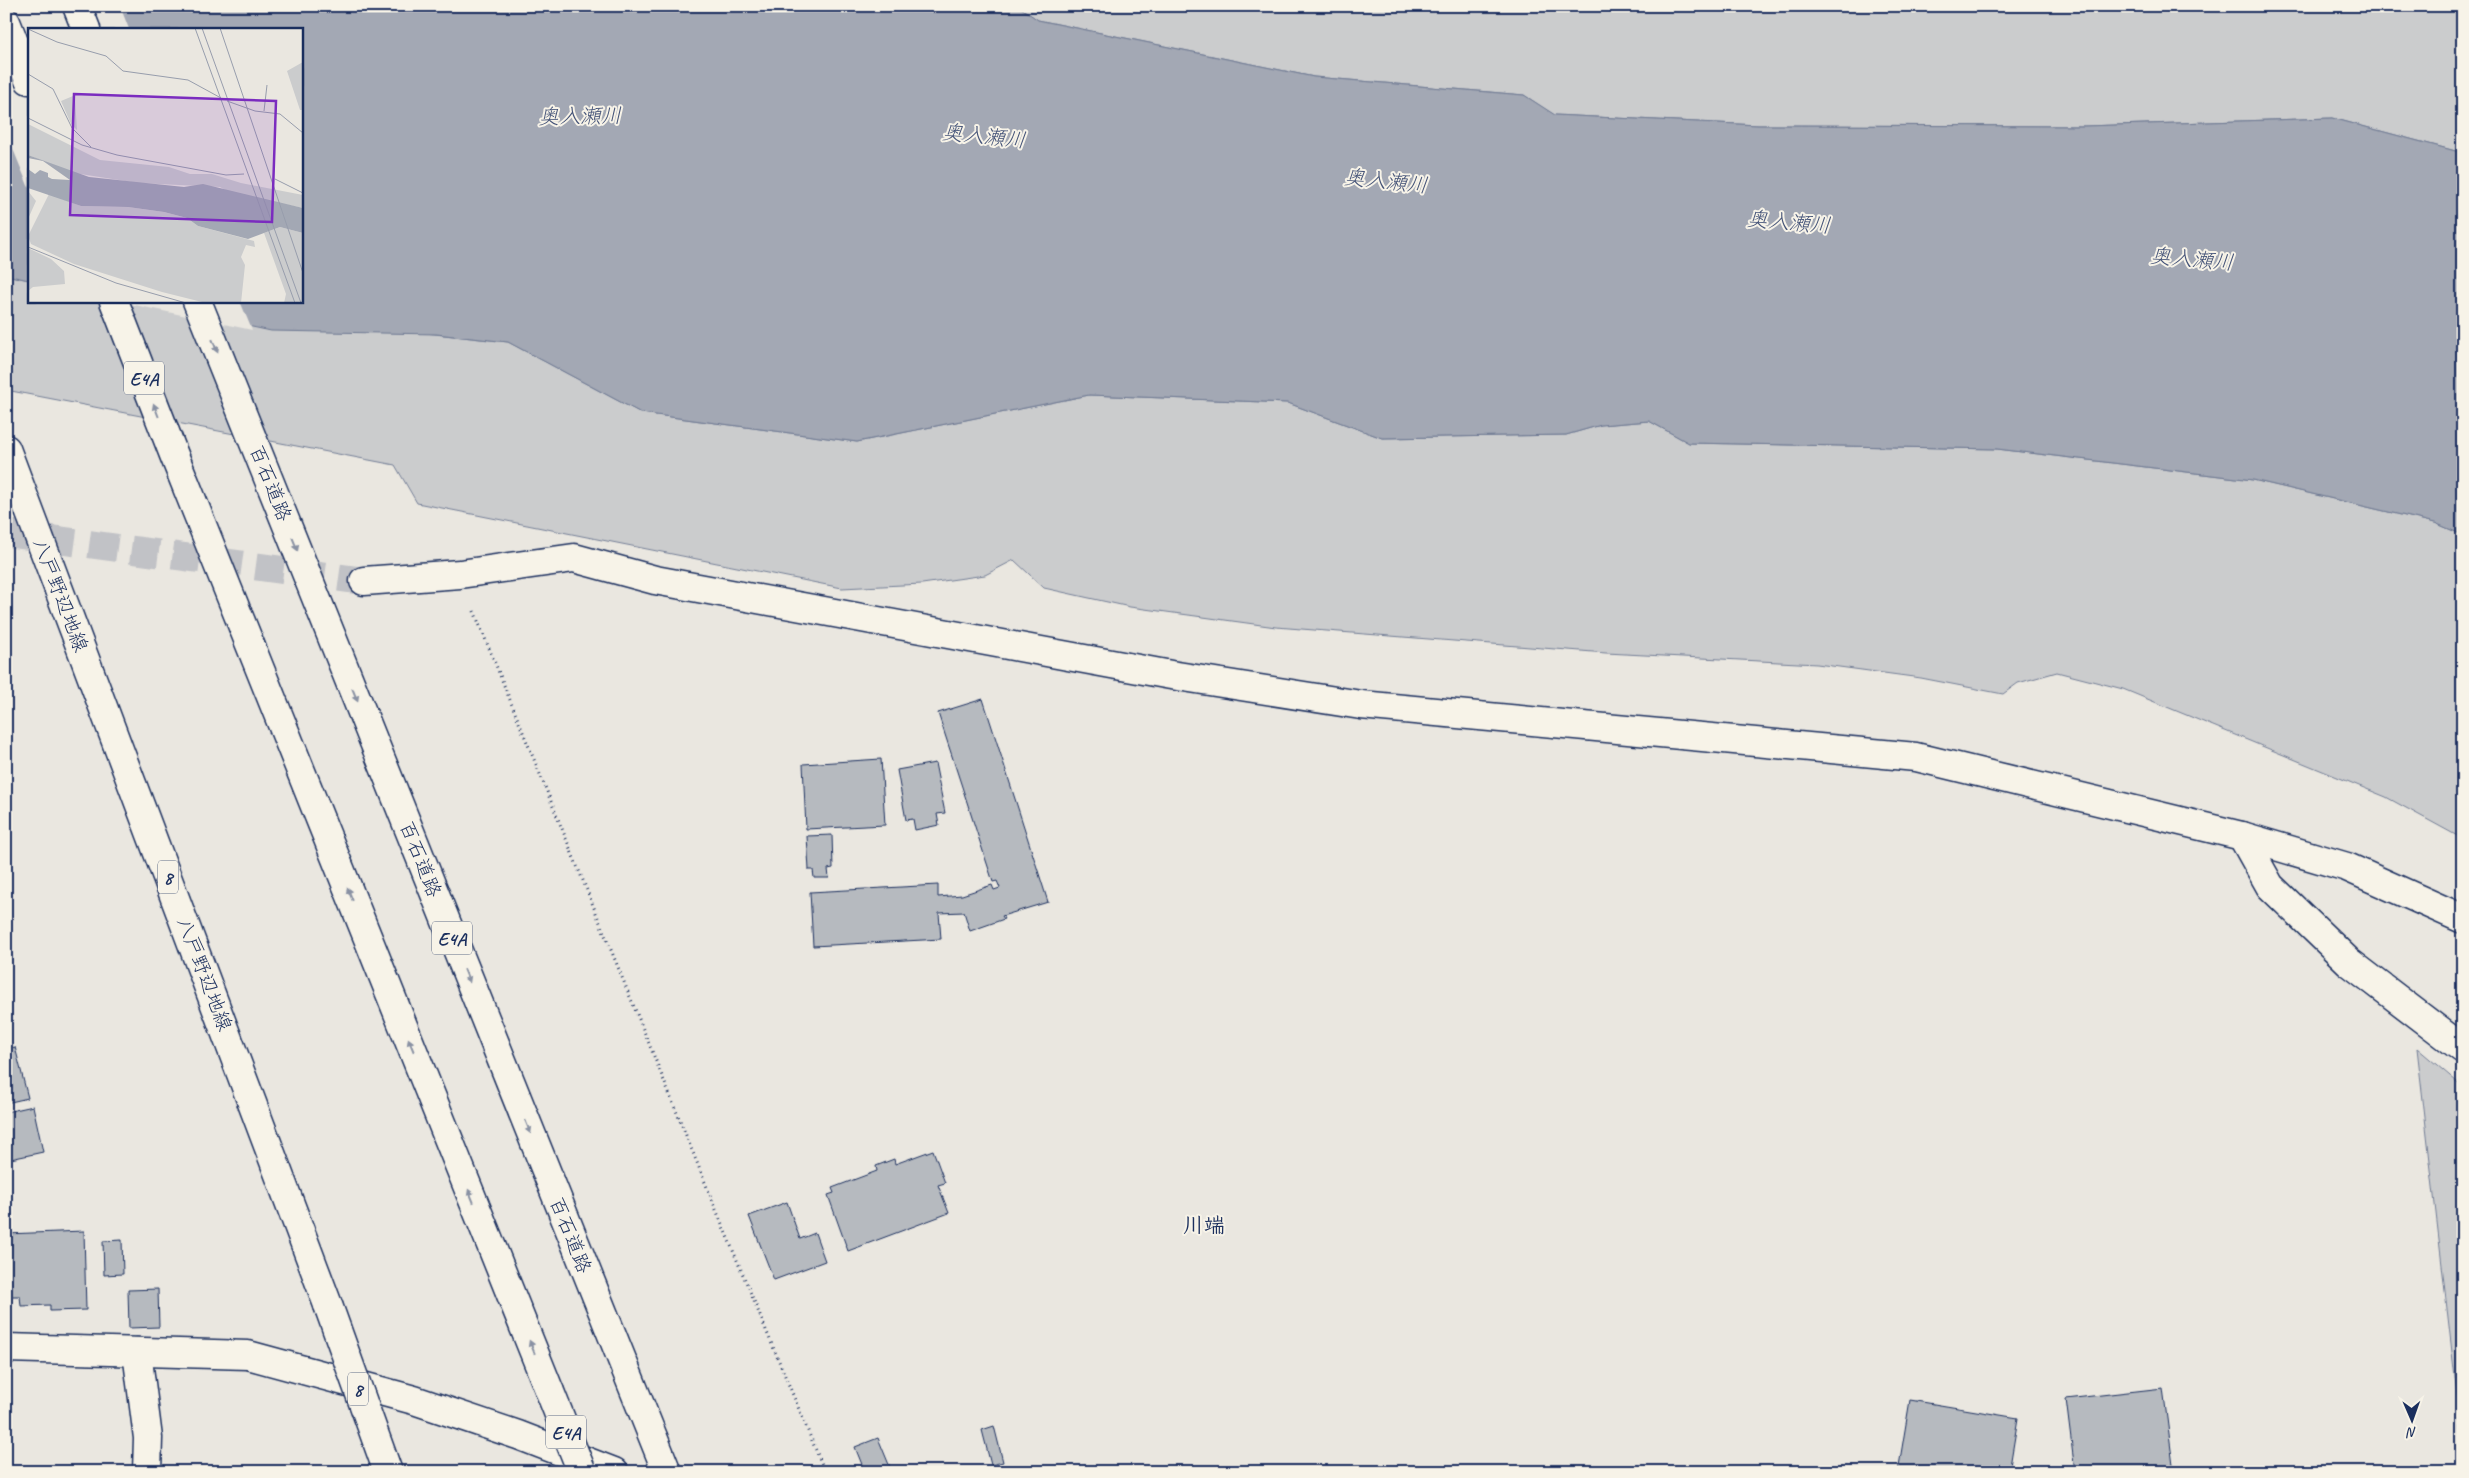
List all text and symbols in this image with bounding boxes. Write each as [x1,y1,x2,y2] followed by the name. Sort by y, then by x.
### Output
[28,28,302,302] inset map
[538,102,622,130] water label: 奥入瀬川
[941,119,1027,153] water label: 奥入瀬川
[1343,164,1429,198] water label: 奥入瀬川
[1746,205,1832,239] water label: 奥入瀬川
[2149,242,2235,276] water label: 奥入瀬川
[212,339,220,353] one-way arrow
[124,362,164,394] road number: E4A
[152,402,159,417] one-way arrow
[244,441,297,525] street label: 百石道路
[27,535,94,656] street label: 八戸野辺地線
[291,537,299,552] one-way arrow
[352,688,360,702] one-way arrow
[394,817,447,901] street label: 百石道路
[158,860,178,894] road number: 8
[346,887,354,901] one-way arrow
[171,914,238,1035] street label: 八戸野辺地線
[432,921,472,954] road number: E4A
[464,969,472,983] one-way arrow
[407,1037,415,1052] one-way arrow
[524,1120,532,1134] one-way arrow
[467,1189,475,1203] one-way arrow
[544,1193,597,1277] street label: 百石道路
[1183,1212,1225,1238] district label: 川端
[528,1339,535,1354] one-way arrow
[348,1372,368,1406] road number: 8
[2386,1396,2436,1446] north arrow
[546,1415,586,1448] road number: E4A
[2405,1424,2417,1441] text: N

